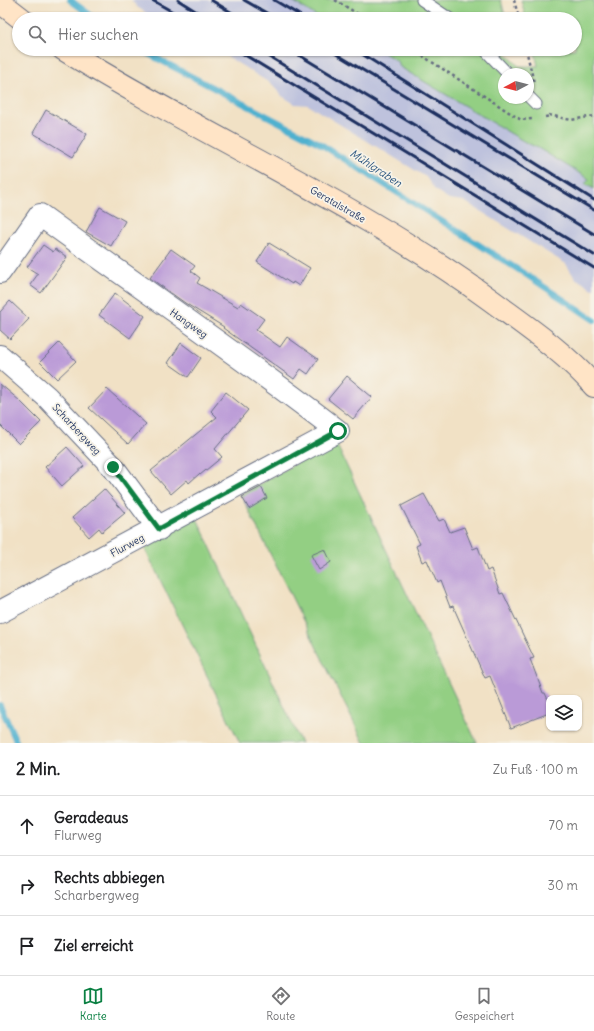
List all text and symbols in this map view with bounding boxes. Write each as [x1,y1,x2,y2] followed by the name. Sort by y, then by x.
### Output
[12,12,582,56] search box
[26,23,48,45] icon: search
[58,25,138,44] text: Hier suchen
[498,68,534,104] north arrow
[347,146,405,190] water label: Mühlgraben
[308,183,368,226] street label: Geratalstraße
[167,306,210,341] street label: Hangweg
[50,401,104,458] street label: Scharbergweg
[329,422,347,440] route start
[104,458,122,476] route end
[108,531,146,560] street label: Flurweg
[546,695,582,731] map controls
[546,695,582,731] button: layers
[16,758,60,780] text: 2 Min.
[493,761,578,778] text: Zu Fuß · 100 m
[54,808,128,827] text: Geradeaus
[16,815,38,837] icon: ahead
[549,817,578,834] text: 70 m
[54,827,102,844] text: Flurweg
[54,868,165,887] text: Rechts abbiegen
[16,875,38,897] icon: right
[548,877,578,894] text: 30 m
[54,887,139,904] text: Scharbergweg
[16,935,38,957] icon: arrive
[54,936,133,955] text: Ziel erreicht
[80,985,107,1023] tab: Karte
[266,985,295,1023] tab: Route
[455,985,514,1023] tab: Gespeichert

